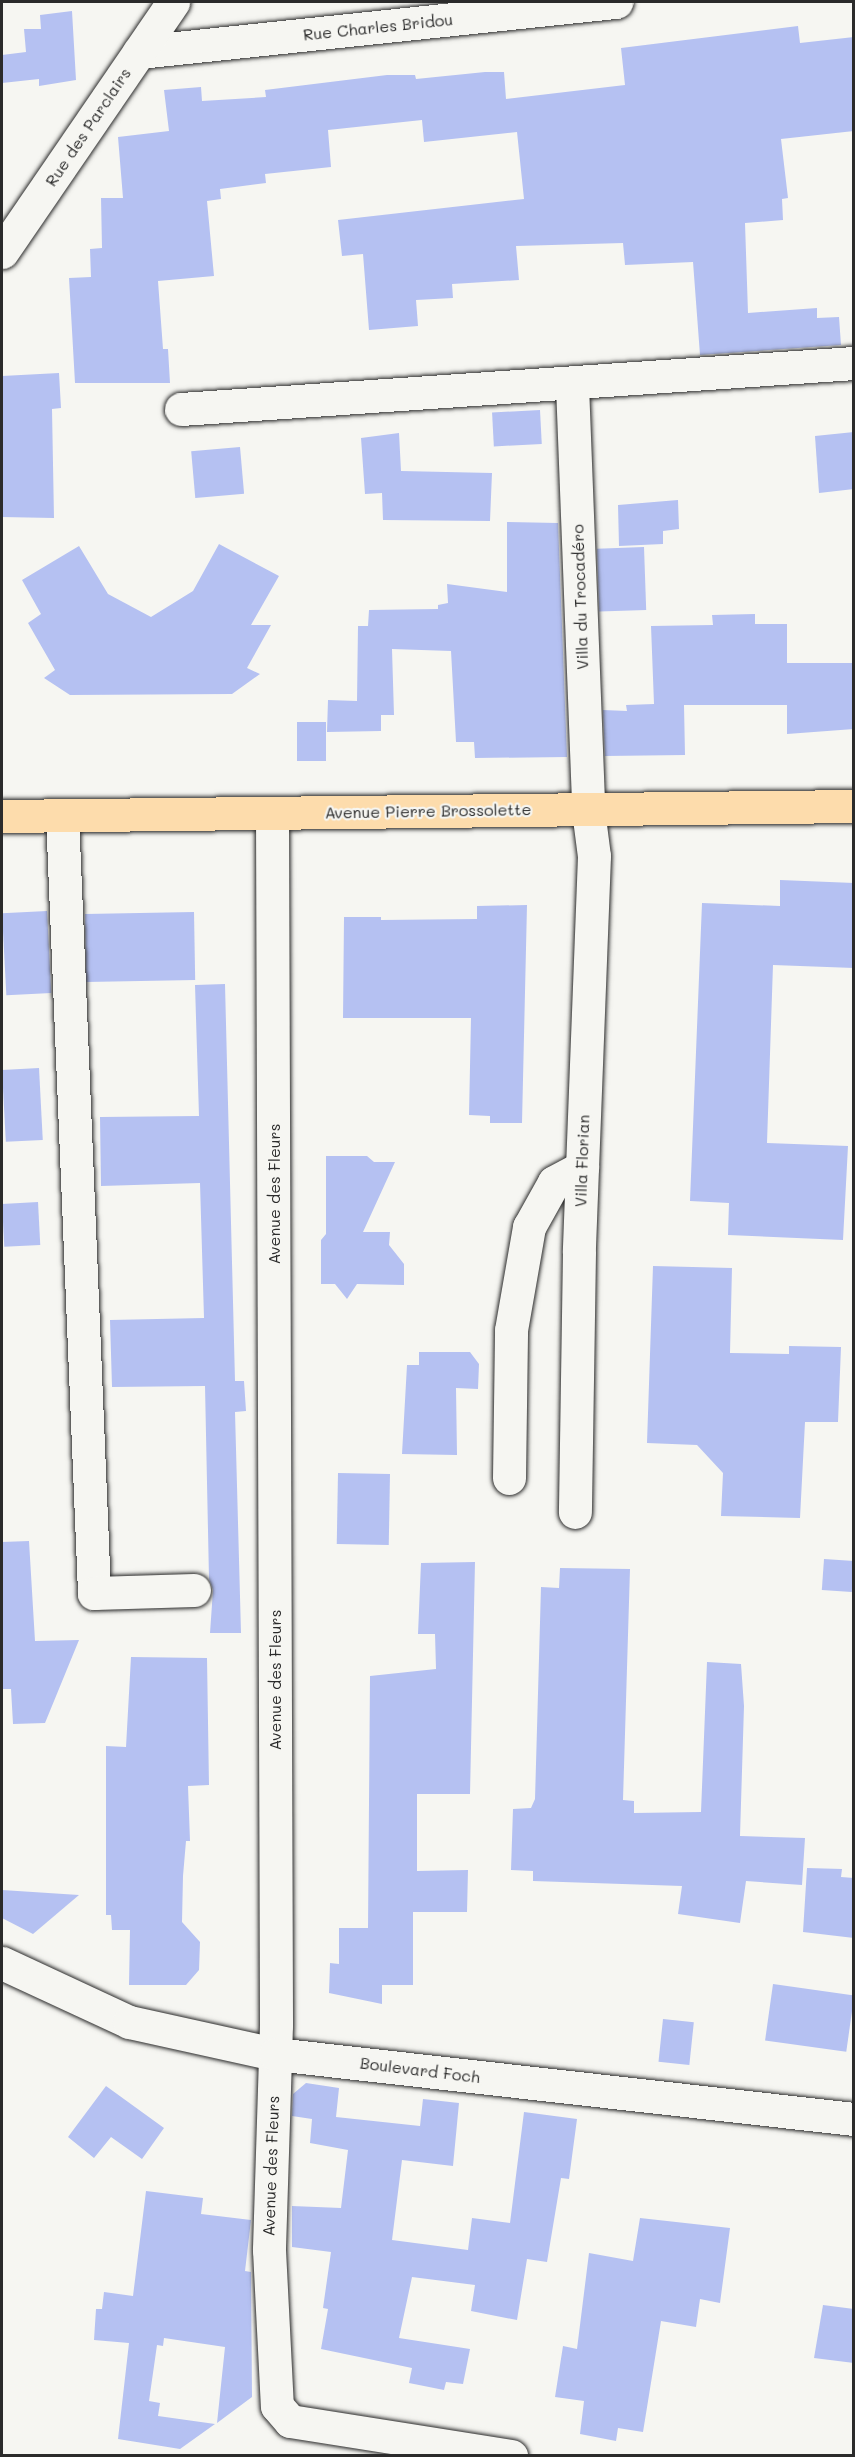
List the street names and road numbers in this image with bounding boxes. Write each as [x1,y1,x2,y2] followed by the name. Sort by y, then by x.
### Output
[302,10,454,44] street label: Rue Charles Bridou
[41,64,135,190] street label: Rue des Parclairs
[568,524,592,670] street label: Villa du Trocadéro
[325,800,531,822] street label: Avenue Pierre Brossolette
[571,1114,593,1208] street label: Villa Florian
[264,1124,284,1264] street label: Avenue des Fleurs
[265,1610,285,1750] street label: Avenue des Fleurs
[359,2053,481,2087] street label: Boulevard Foch
[259,2095,283,2237] street label: Avenue des Fleurs

